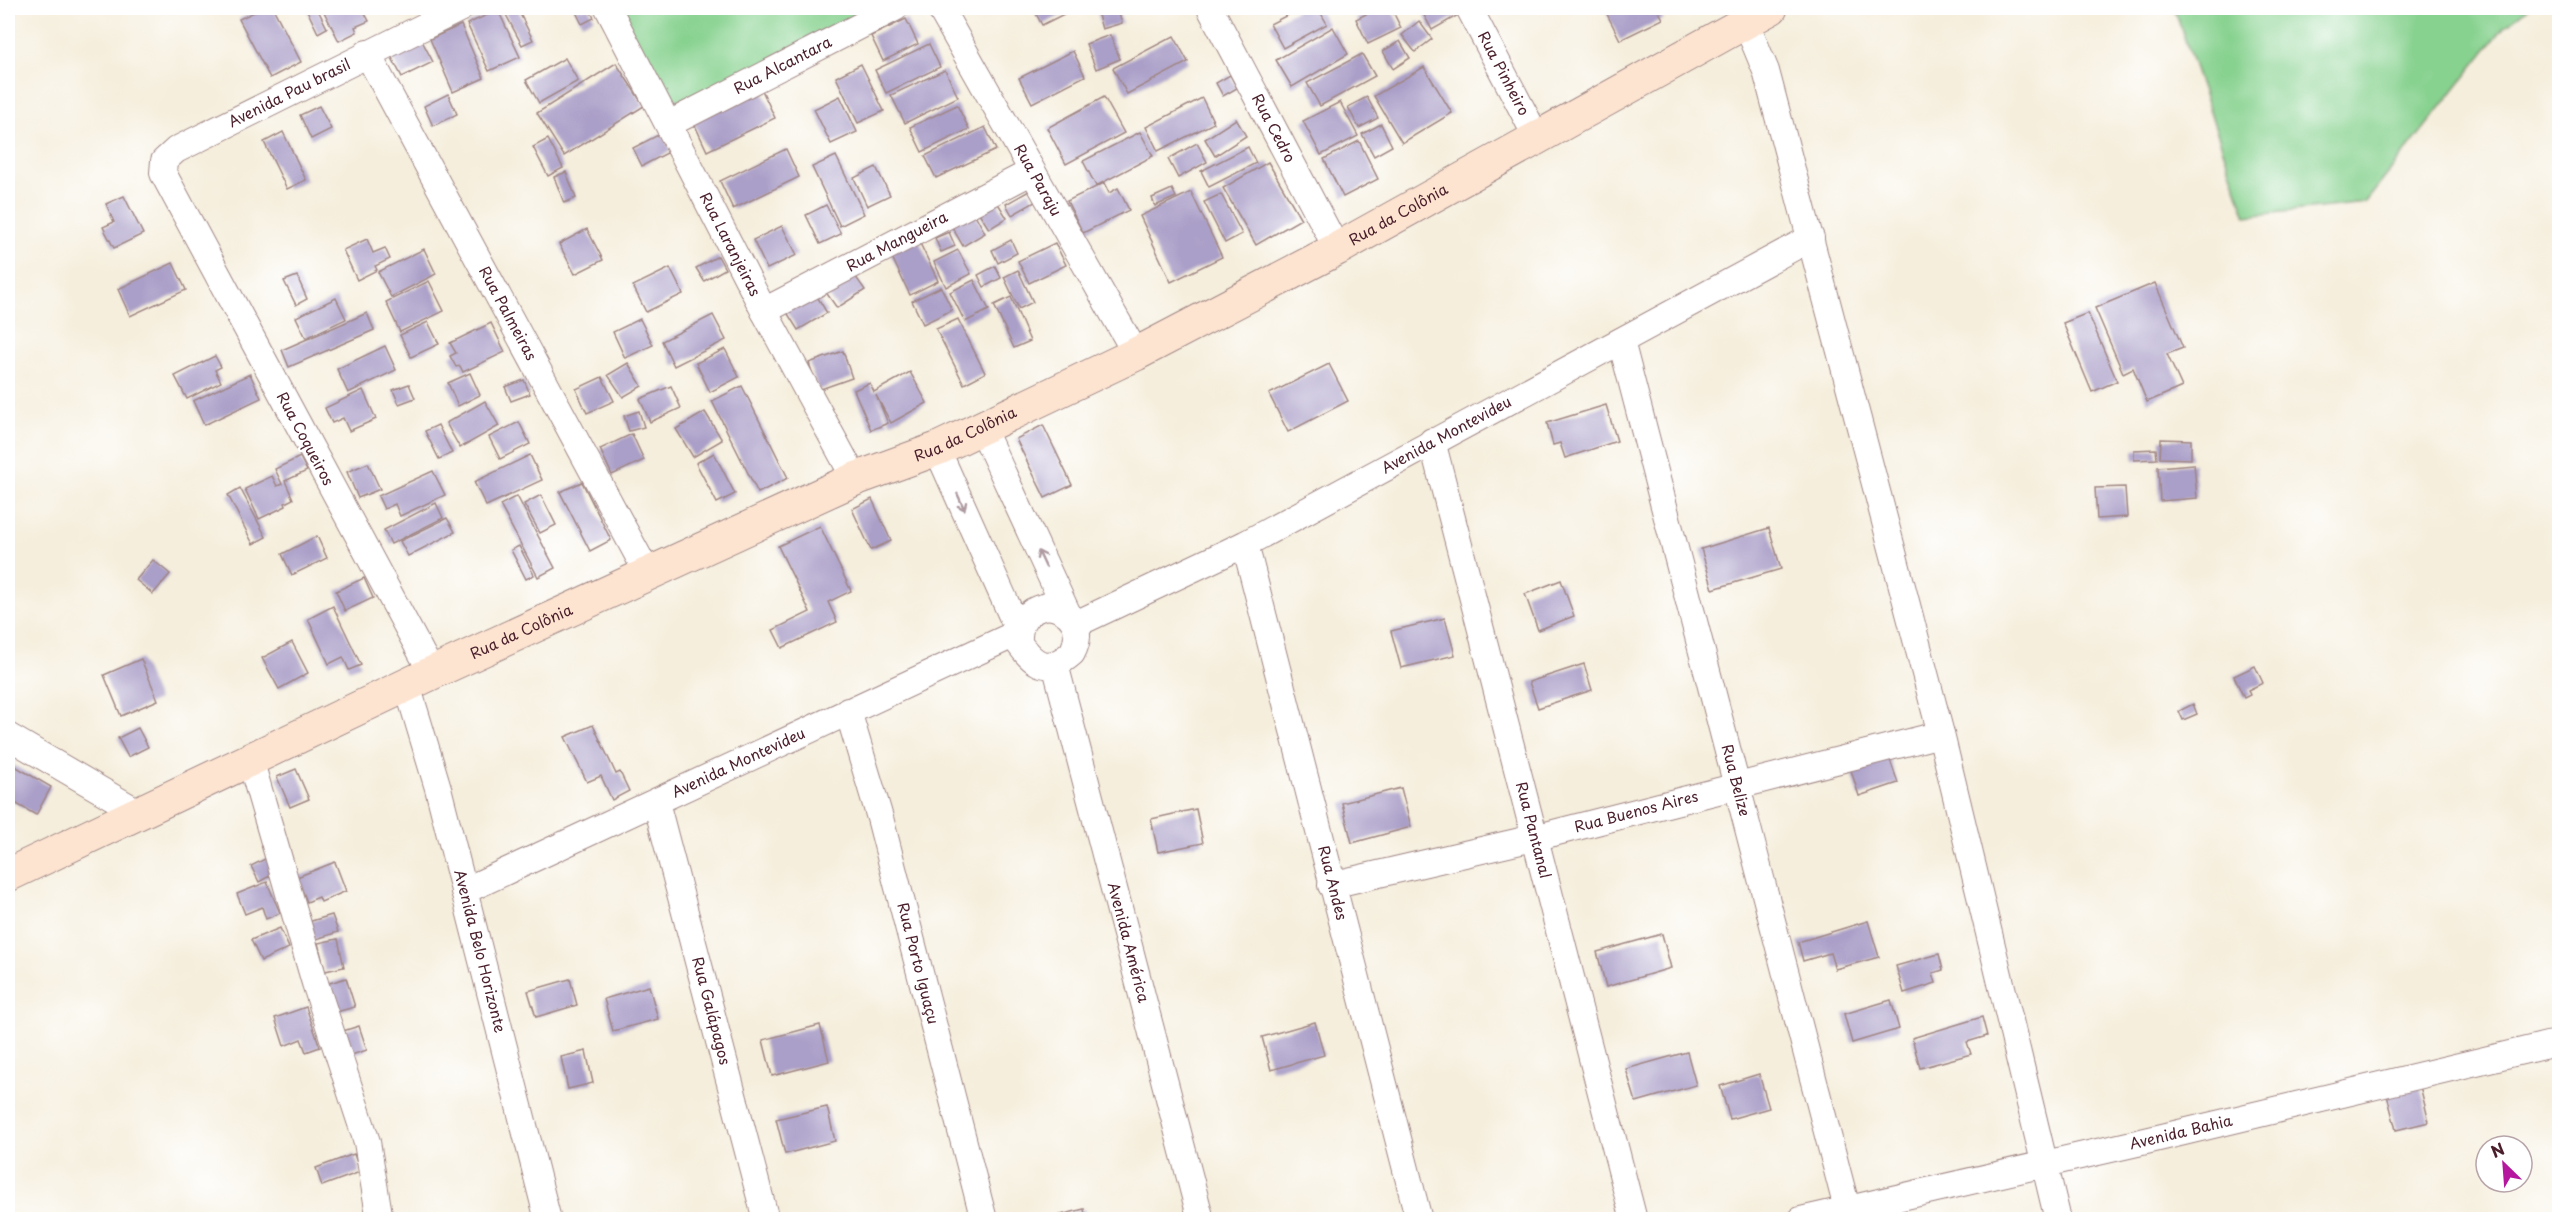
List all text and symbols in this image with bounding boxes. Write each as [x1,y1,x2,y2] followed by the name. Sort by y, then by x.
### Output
[1473,27,1536,119] street label: Rua Pinheiro
[729,29,836,99] street label: Rua Alcantara
[224,52,354,132] street label: Avenida Pau brasil
[1247,89,1302,166] street label: Rua Cedro
[1009,139,1069,220] street label: Rua Paraju
[1344,176,1452,250] street label: Rua da Colônia
[695,188,768,300] street label: Rua Laranjeiras
[842,204,952,276] street label: Rua Mangueira
[474,262,544,364] street label: Rua Palmeiras
[272,387,341,489] street label: Rua Coqueiros
[1377,389,1515,478] street label: Avenida Montevideu
[910,400,1020,466] street label: Rua da Colônia
[956,493,967,511] one-way arrow
[1036,550,1048,568] one-way arrow
[466,597,576,664] street label: Rua da Colônia
[668,721,808,803] street label: Avenida Montevideu
[1717,742,1757,818] street label: Rua Belize
[1511,779,1558,880] street label: Rua Pantanal
[1571,783,1701,837] street label: Rua Buenos Aires
[1313,843,1354,923] street label: Rua Andes
[449,867,513,1035] street label: Avenida Belo Horizonte
[1103,879,1157,1005] street label: Avenida América
[892,900,946,1027] street label: Rua Porto Iguaçu
[687,954,738,1067] street label: Rua Galápagos
[2127,1108,2235,1154] street label: Avenida Bahia
[2474,1134,2534,1194] north arrow
[2486,1136,2508,1163] text: N

